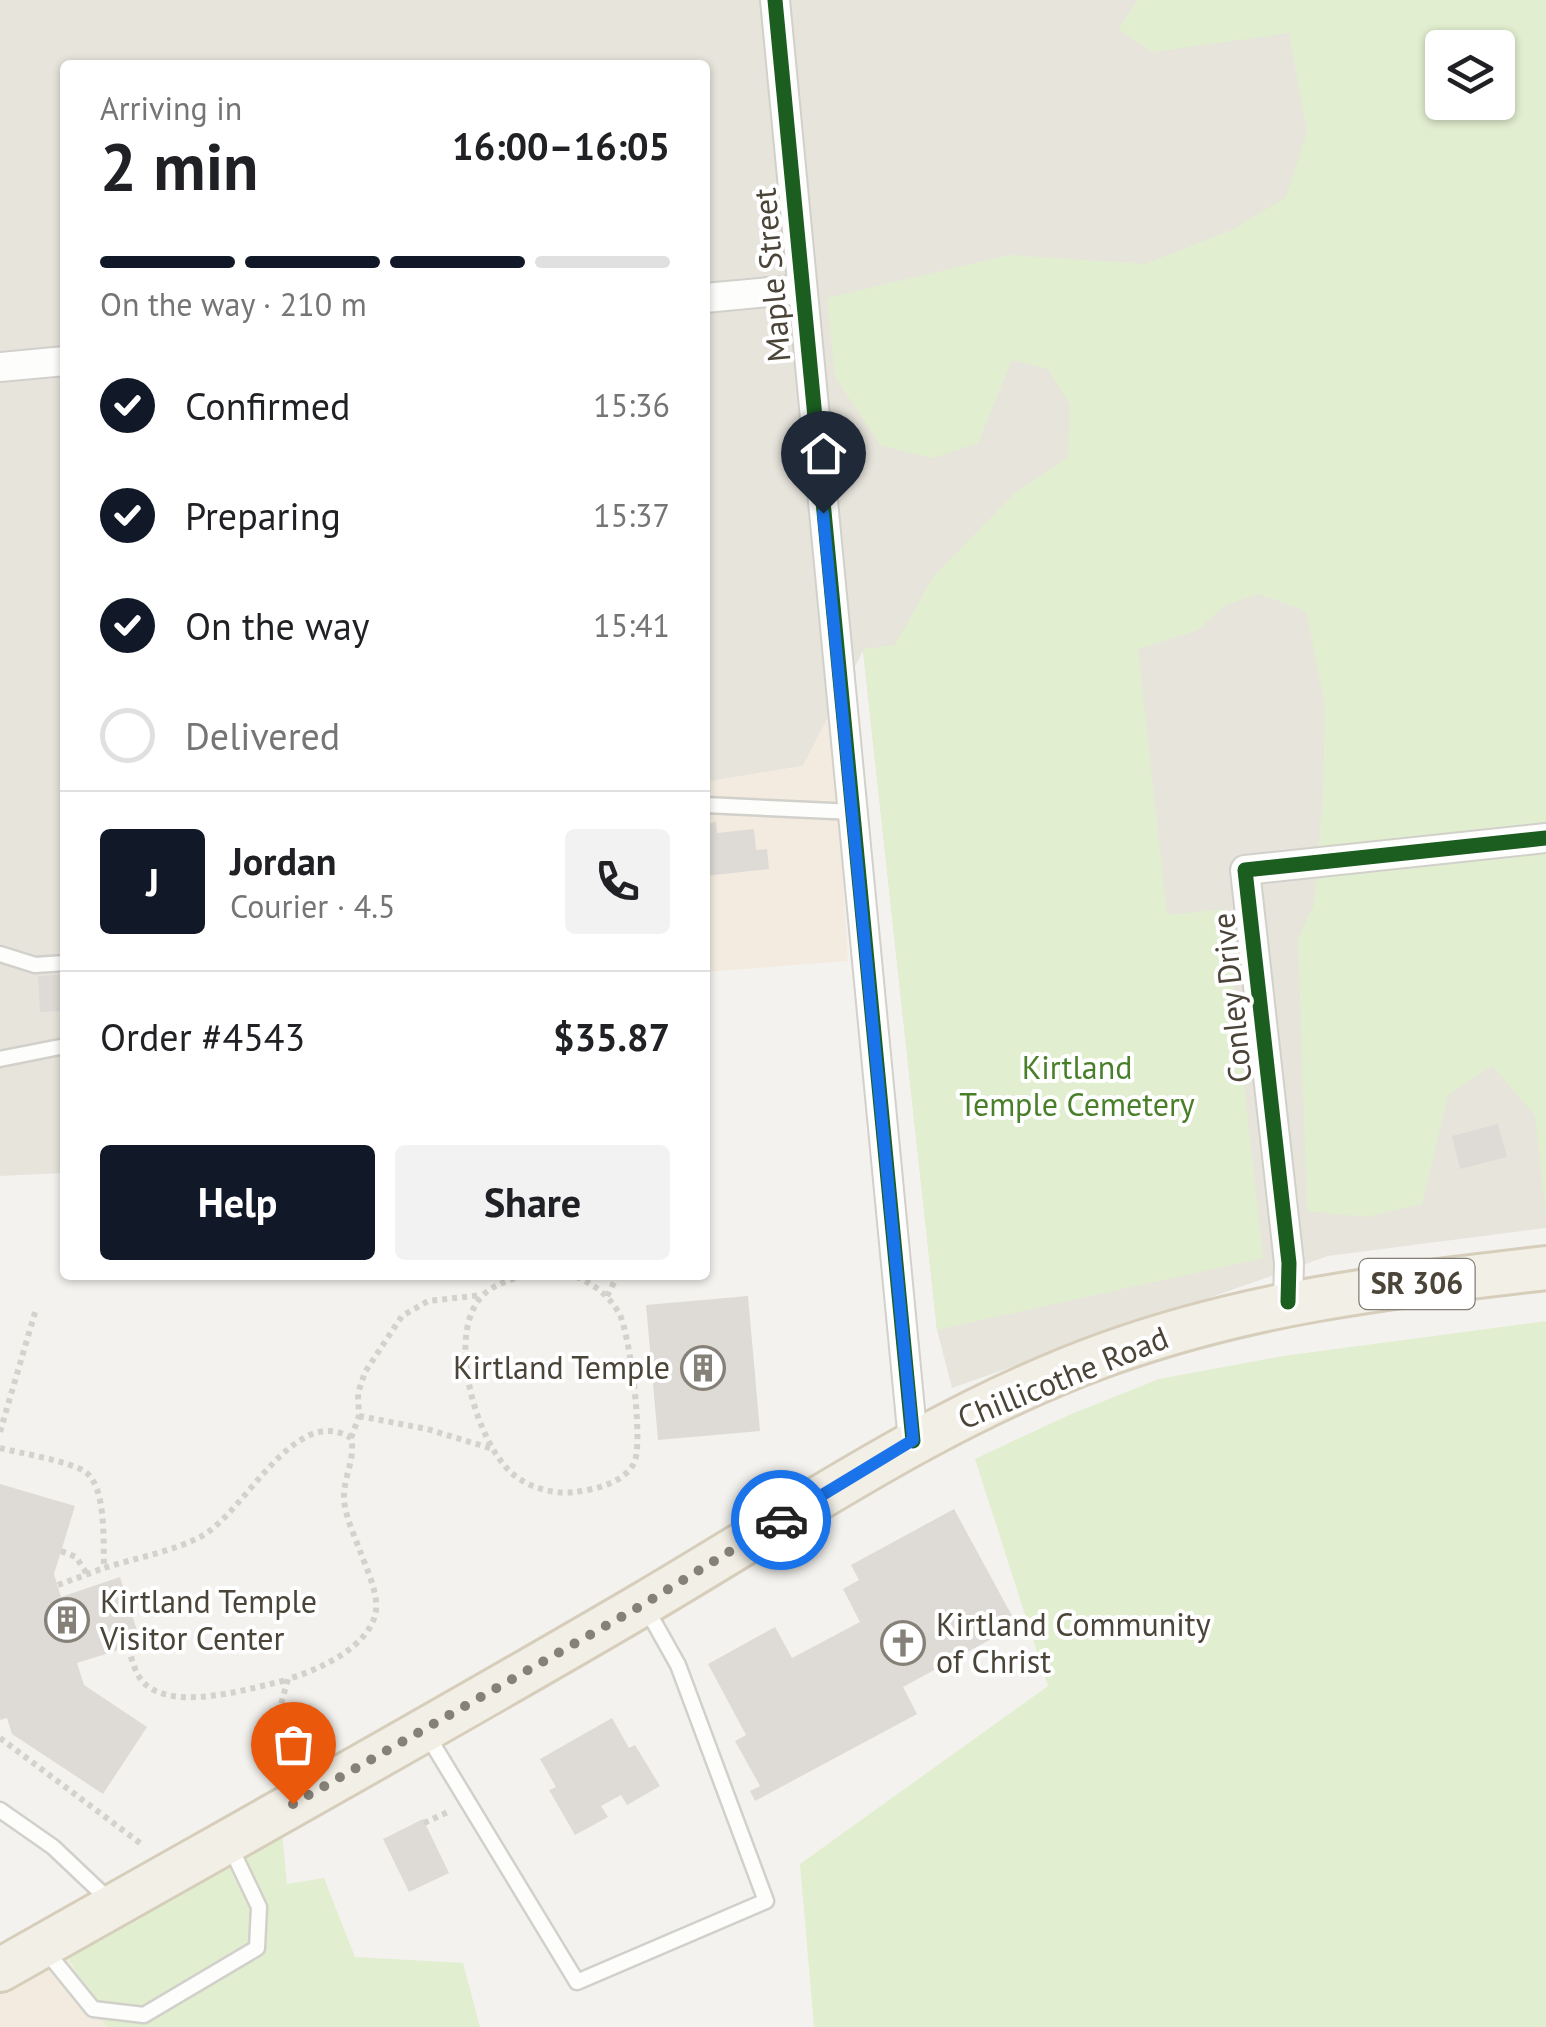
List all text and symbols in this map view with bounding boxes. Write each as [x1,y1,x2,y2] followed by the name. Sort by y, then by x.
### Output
[1425,30,1515,120] map controls
[1425,30,1515,120] button: layers
[100,87,242,129] text: Arriving in
[452,121,670,170] text: 16:00–16:05
[100,124,259,208] text: 2 min
[742,186,800,364] street label: Maple Street
[100,283,367,325] text: On the way · 210 m
[100,378,155,433] icon: check
[185,381,351,430] text: Confirmed
[593,384,670,426] text: 15:36
[781,411,866,514] pin
[796,426,851,481] icon: home
[100,488,155,543] icon: check
[185,491,341,540] text: Preparing
[593,494,670,536] text: 15:37
[100,598,155,653] icon: check
[185,601,370,650] text: On the way
[593,604,670,646] text: 15:41
[185,711,340,760] text: Delivered
[565,829,670,934] button: phone
[230,836,336,885] text: Jordan
[146,857,159,906] text: J
[230,885,396,927] text: Courier · 4.5
[1201,911,1261,1085] street label: Conley Drive
[100,1012,305,1061] text: Order #4543
[553,1012,670,1061] text: $35.87
[959,1046,1195,1125] park label: Kirtland Temple Cemetery
[100,1145,375,1260] button: Help
[395,1145,670,1260] button: Share
[1360,1259,1474,1309] road number: SR 306
[951,1316,1174,1438] street label: Chillicothe Road
[680,1345,726,1391] building icon: Kirtland Temple
[453,1346,670,1388] place label: Kirtland Temple
[731,1470,831,1570] courier
[754,1493,809,1548] icon: car
[99,1580,317,1659] place label: Kirtland Temple Visitor Center
[44,1597,90,1643] building icon: Kirtland Temple Visitor Center
[936,1603,1211,1682] place label: Kirtland Community of Christ
[880,1620,926,1666] church icon: Kirtland Community of Christ
[251,1702,336,1805] pin
[266,1717,321,1772] icon: bag

